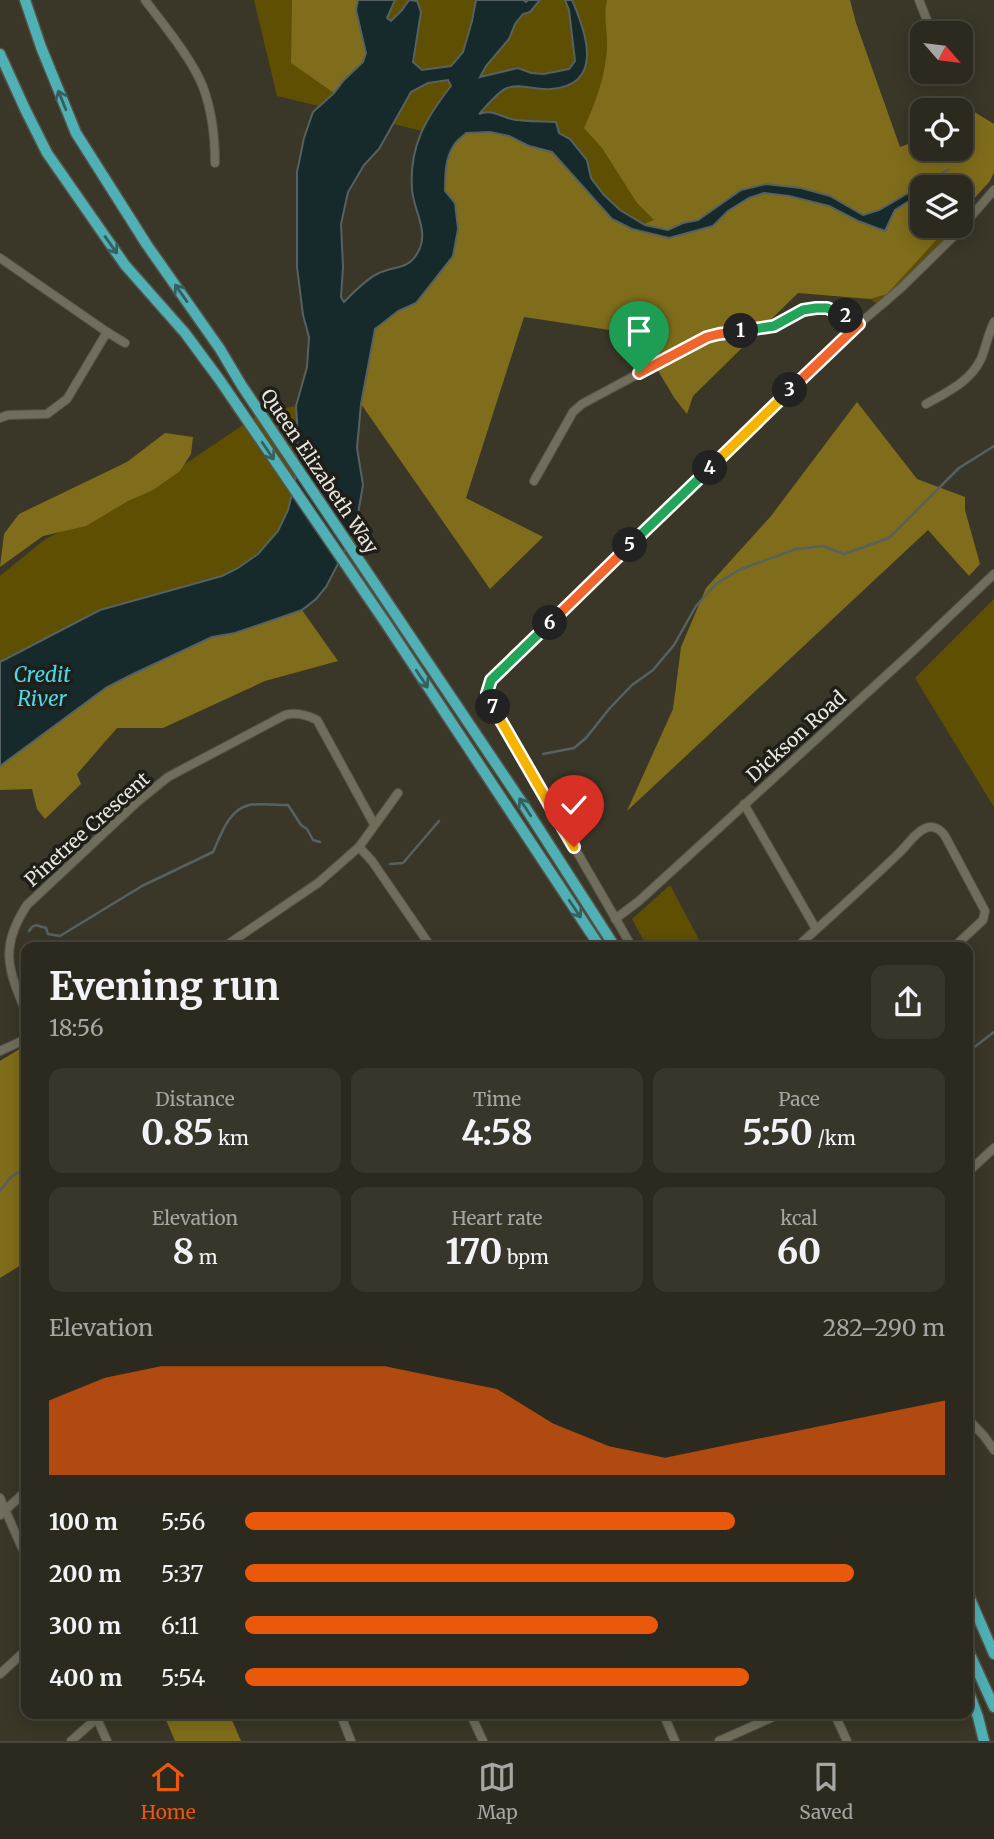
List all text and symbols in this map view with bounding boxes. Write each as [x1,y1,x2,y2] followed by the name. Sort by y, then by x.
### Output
[910,21,973,84] north arrow
[910,21,973,238] map controls
[55,89,68,111] one-way arrow
[910,98,973,161] button: locate
[910,175,973,238] button: layers
[104,235,118,254] one-way arrow
[174,284,188,303] one-way arrow
[828,298,864,334] pin: 2
[609,301,669,373] pin
[840,303,851,327] text: 2
[620,312,658,350] icon: arrive
[724,314,758,348] pin: 1
[736,318,745,342] text: 1
[772,372,808,408] pin: 3
[784,377,795,401] text: 3
[256,384,384,558] street label: Queen Elizabeth Way
[261,441,275,460] one-way arrow
[692,450,728,486] pin: 4
[703,455,716,479] text: 4
[612,528,648,562] pin: 5
[624,532,635,556] text: 5
[532,606,568,640] pin: 6
[544,610,555,634] text: 6
[13,661,71,712] water label: Credit River
[415,669,430,688] one-way arrow
[741,685,851,787] street label: Dickson Road
[476,690,510,724] pin: 7
[487,694,498,718] text: 7
[20,766,155,891] street label: Pinetree Crescent
[544,775,604,847] pin
[555,786,593,824] icon: check
[517,798,532,817] one-way arrow
[568,899,582,919] one-way arrow
[49,963,280,1010] text: Evening run
[871,965,945,1039] button: share
[49,1013,104,1042] text: 18:56
[155,1087,235,1111] text: Distance
[473,1087,521,1111] text: Time
[778,1087,820,1111] text: Pace
[141,1111,214,1155] text: 0.85
[461,1111,533,1155] text: 4:58
[742,1111,813,1155] text: 5:50
[214,1126,249,1150] text: km
[813,1126,856,1150] text: /km
[152,1206,238,1230] text: Elevation
[452,1206,542,1230] text: Heart rate
[780,1206,818,1230] text: kcal
[172,1230,194,1274] text: 8
[445,1230,502,1274] text: 170
[777,1230,821,1274] text: 60
[194,1245,218,1269] text: m
[502,1245,549,1269] text: bpm
[49,1313,153,1342] text: Elevation
[823,1313,945,1342] text: 282–290 m
[49,1507,118,1536] text: 100 m
[161,1507,205,1536] text: 5:56
[49,1559,121,1588] text: 200 m
[161,1559,204,1588] text: 5:37
[49,1611,121,1640] text: 300 m
[161,1611,199,1640] text: 6:11
[49,1663,123,1692] text: 400 m
[161,1663,206,1692] text: 5:54
[141,1758,196,1824] tab: Home
[477,1758,518,1824] tab: Map
[799,1758,853,1824] tab: Saved

